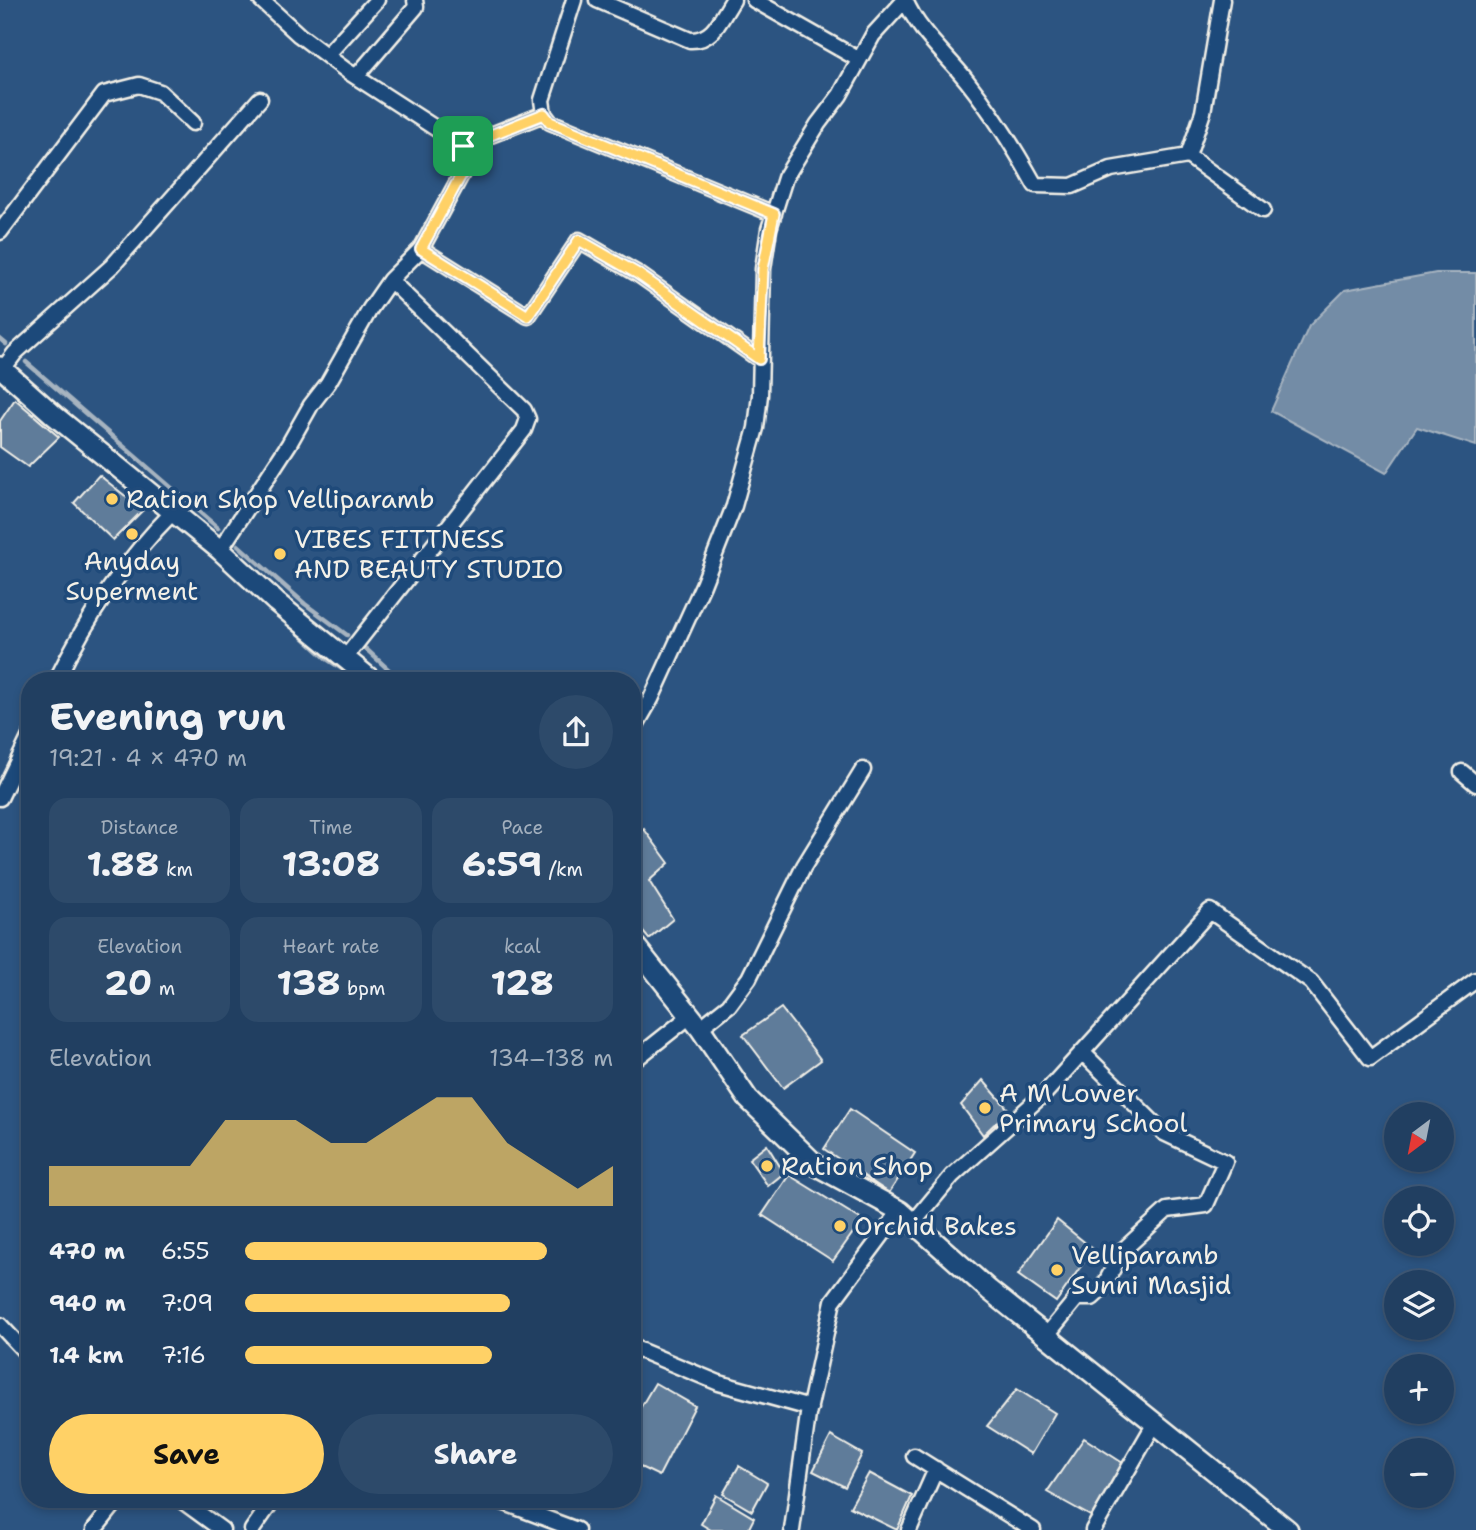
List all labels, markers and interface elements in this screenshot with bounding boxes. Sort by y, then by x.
pin [433,116,493,176]
icon: arrive [444,127,482,165]
place label: Ration Shop Velliparamb [126,481,435,516]
marker: Ration Shop Velliparamb [104,491,120,507]
place label: VIBES FITTNESS AND BEAUTY STUDIO [294,521,563,586]
marker: Anyday Superment [124,526,140,542]
place label: Anyday Superment [66,543,198,608]
marker: VIBES FITTNESS AND BEAUTY STUDIO [272,546,288,562]
text: Evening run [49,691,286,742]
button: share [539,695,613,769]
text: 19:21 · 4 × 470 m [49,743,247,773]
text: Distance [101,815,179,840]
text: Time [309,815,353,840]
text: Pace [501,815,543,840]
text: 1.88 [86,840,159,887]
text: 13:08 [282,840,380,887]
text: 6:59 [462,840,542,887]
text: km [159,857,193,882]
text: /km [542,857,583,882]
text: Elevation [97,934,182,959]
text: Heart rate [283,934,379,959]
text: kcal [504,934,541,959]
text: 20 [104,959,152,1006]
text: 138 [277,959,341,1006]
text: 128 [491,959,554,1006]
text: m [152,976,175,1001]
text: bpm [341,976,385,1001]
text: Elevation [49,1043,152,1073]
text: 134–138 m [489,1043,613,1073]
place label: A M Lower Primary School [999,1075,1188,1140]
marker: A M Lower Primary School [977,1100,993,1116]
north arrow [1384,1102,1454,1172]
map controls [1384,1102,1454,1508]
place label: Ration Shop [781,1148,933,1183]
marker: Ration Shop [759,1158,775,1174]
button: locate [1384,1186,1454,1256]
place label: Orchid Bakes [854,1208,1017,1243]
marker: Orchid Bakes [832,1218,848,1234]
text: 470 m [49,1236,125,1266]
text: 6:55 [161,1236,210,1266]
place label: Velliparamb Sunni Masjid [1071,1237,1231,1302]
marker: Velliparamb Sunni Masjid [1049,1262,1065,1278]
button: layers [1384,1270,1454,1340]
text: 940 m [49,1288,126,1318]
text: 7:09 [161,1288,213,1318]
text: 1.4 km [49,1340,123,1370]
text: 7:16 [161,1340,206,1370]
button: + [1384,1354,1454,1424]
button: Save [49,1414,324,1494]
button: Share [338,1414,613,1494]
button: − [1384,1438,1454,1508]

